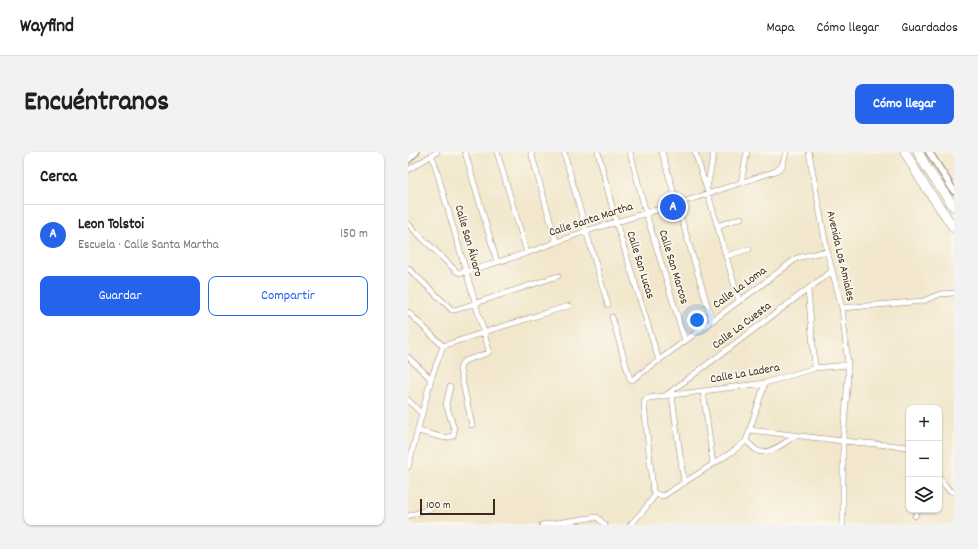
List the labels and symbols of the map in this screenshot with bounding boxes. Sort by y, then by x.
pin: A [660,192,686,222]
street label: Calle Santa Martha [547,198,635,242]
street label: Calle San Álvaro [450,203,486,279]
street label: Avenida Los Amiales [821,209,859,303]
street label: Calle San Marcos [654,228,692,306]
street label: Calle San Lucas [622,229,658,301]
street label: Calle La Loma [710,262,771,313]
street label: Calle La Cuesta [709,298,775,354]
your location [687,310,707,330]
street label: Calle La Ladera [709,359,781,388]
scale bar [420,497,495,516]

